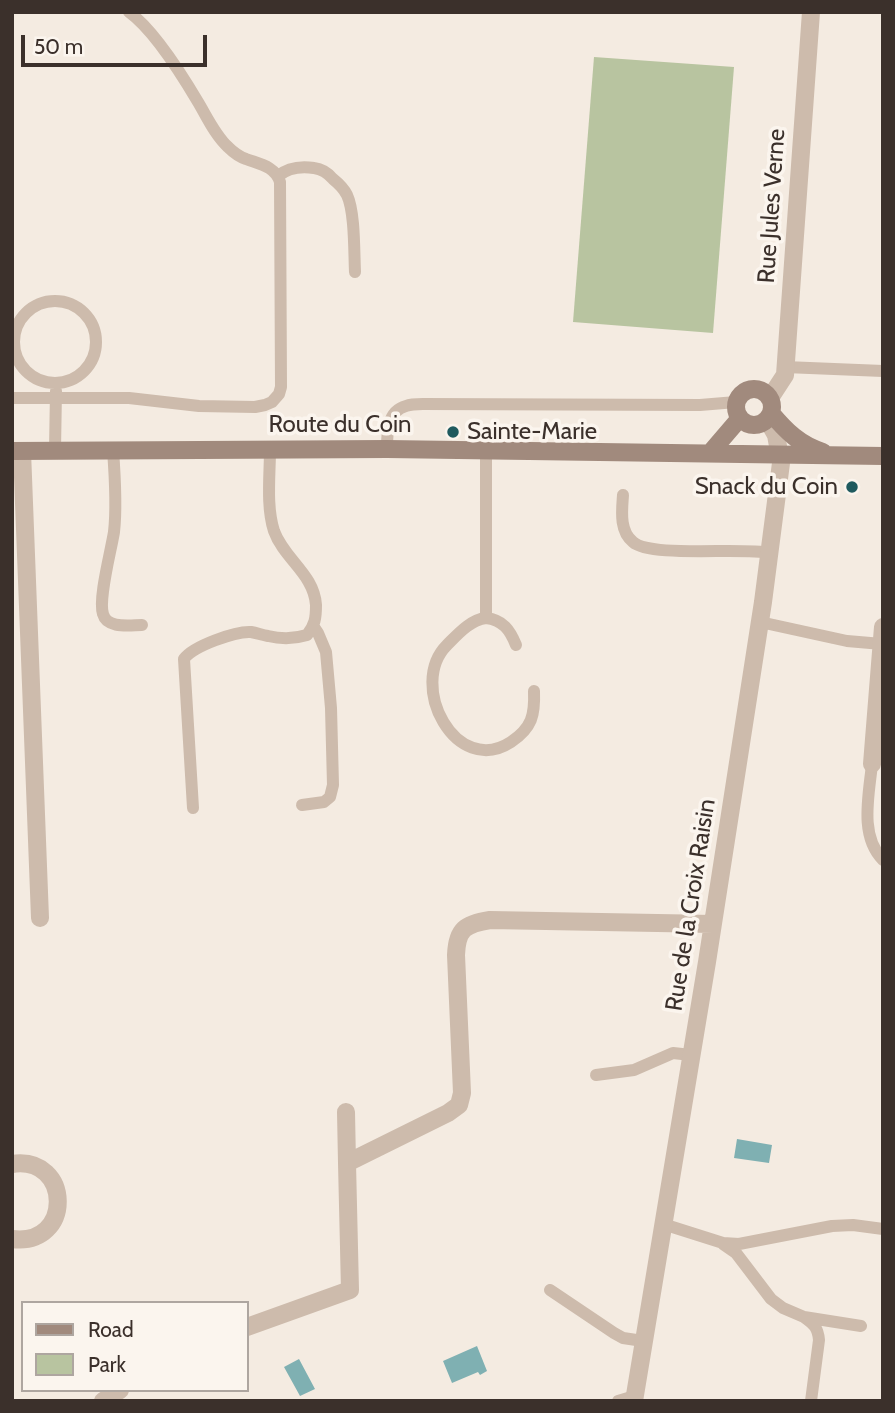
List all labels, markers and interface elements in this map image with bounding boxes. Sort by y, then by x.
scale bar [24,21,210,65]
text: 50 m [34,34,83,59]
street label: Rue Jules Verne [752,128,792,284]
street label: Route du Coin [269,411,411,439]
place label: Sainte-Marie [467,418,597,446]
marker: Sainte-Marie [445,424,461,440]
place label: Snack du Coin [695,473,838,501]
marker: Snack du Coin [844,479,860,495]
street label: Rue de la Croix Raisin [660,797,722,1013]
legend [21,1301,248,1392]
text: Road [88,1317,134,1342]
text: Park [88,1352,126,1377]

